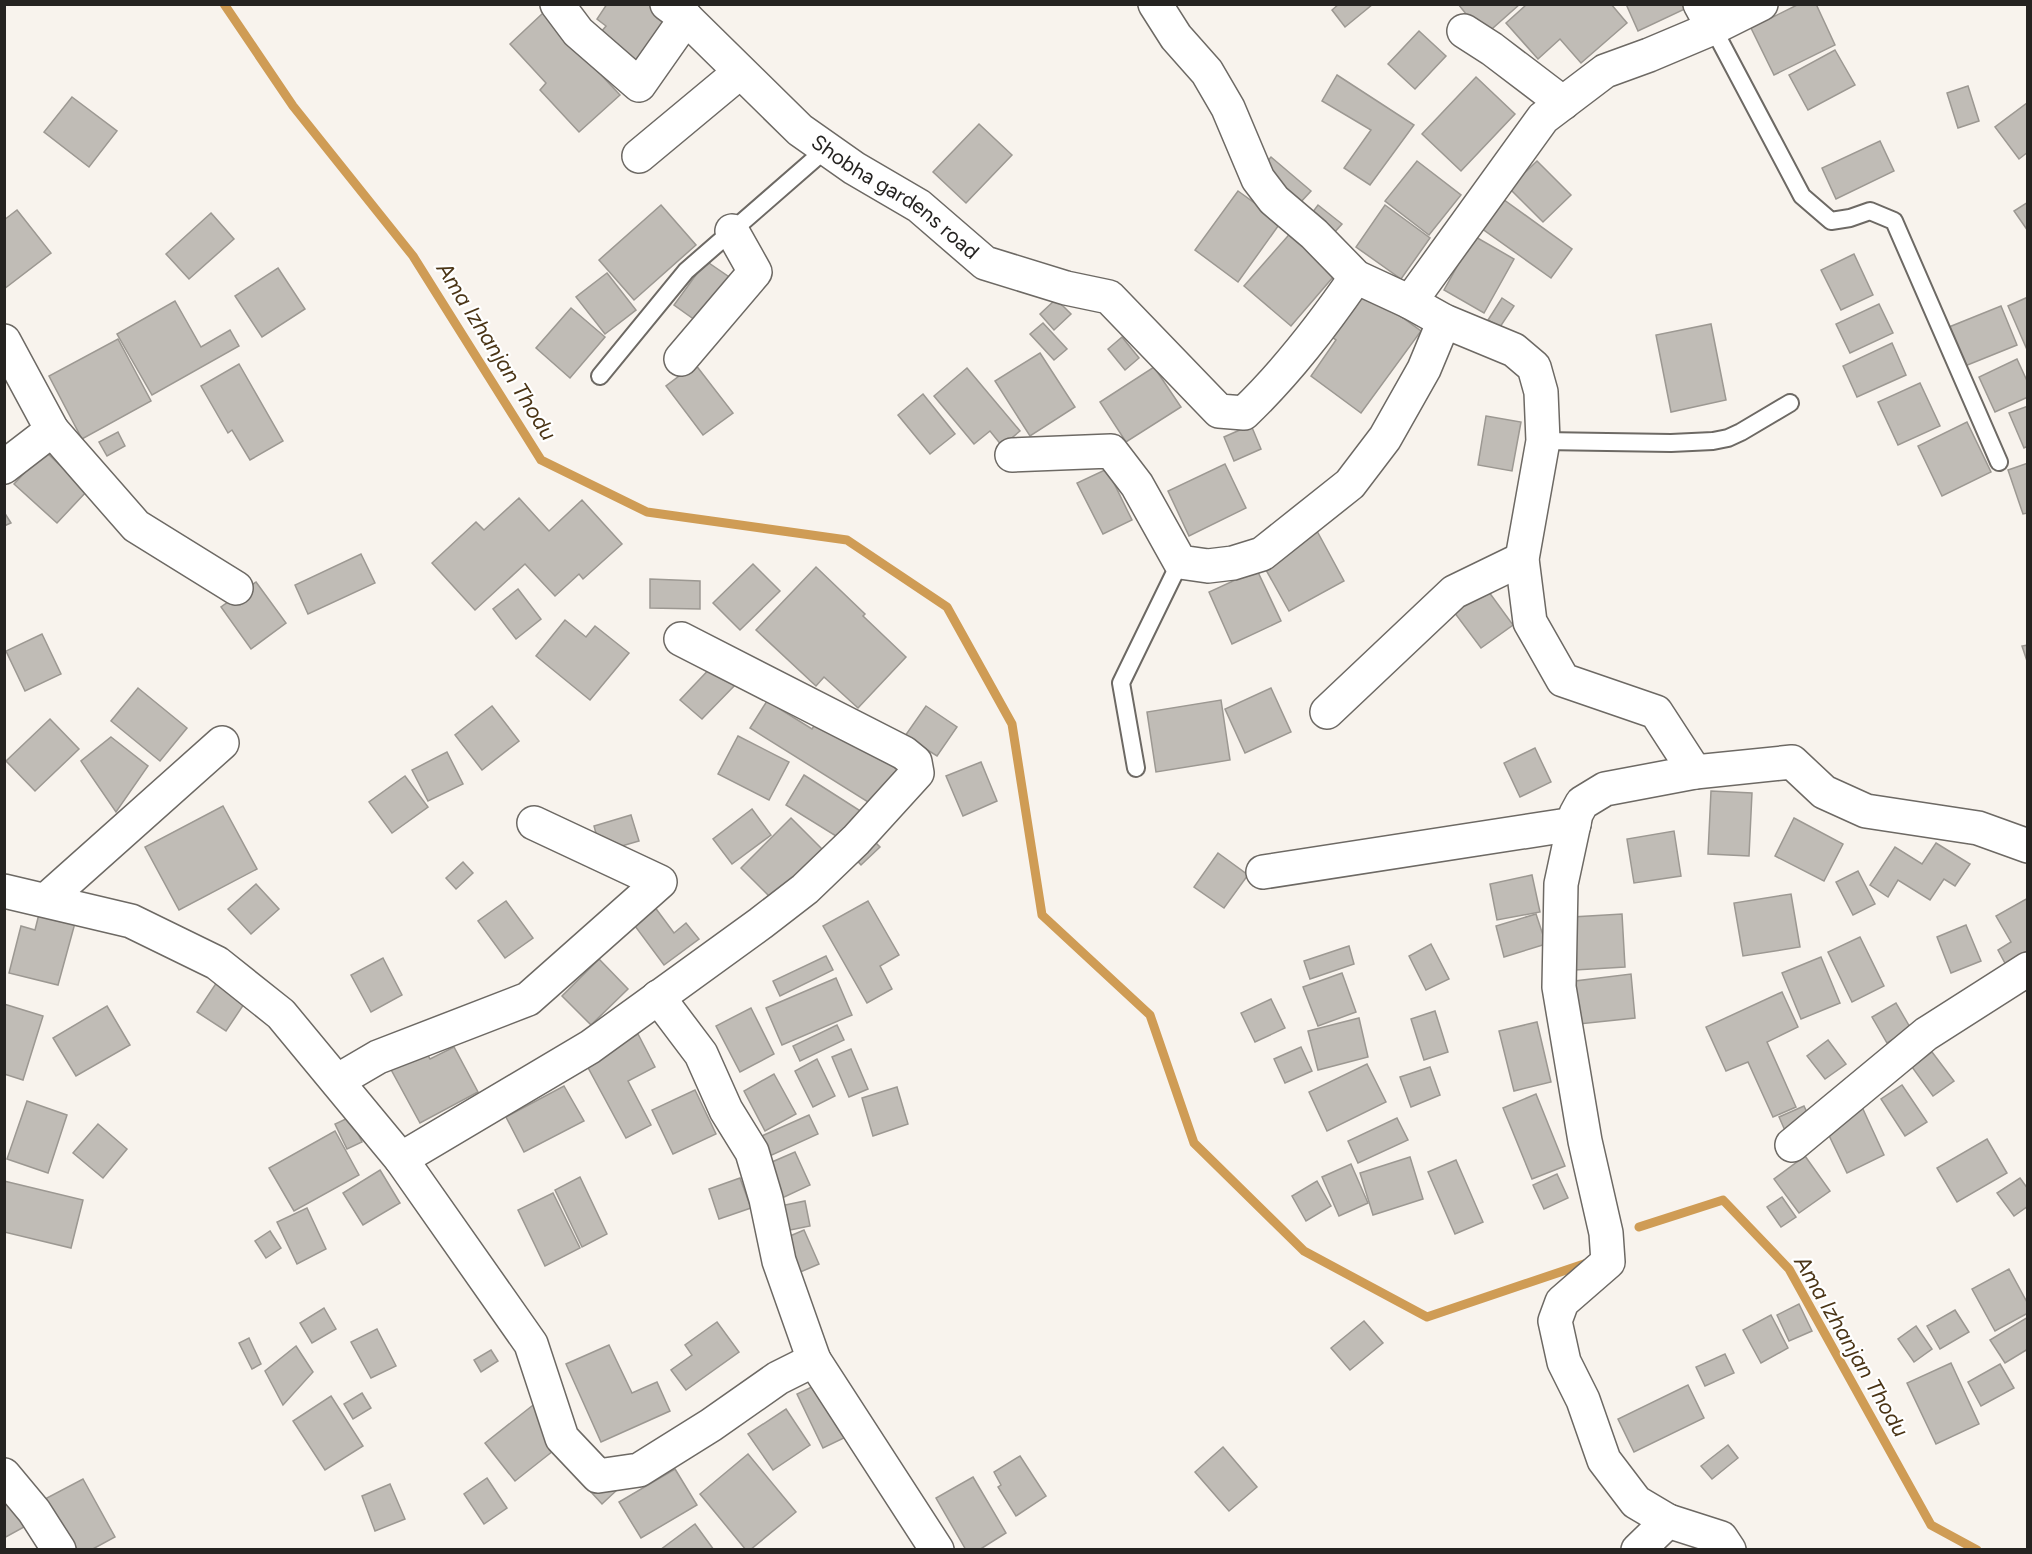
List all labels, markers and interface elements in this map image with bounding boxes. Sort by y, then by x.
street label: Shobha gardens road [807,129,984,264]
water label: Ama Izhanjan Thodu [430,256,562,445]
water label: Ama Izhanjan Thodu [1788,1250,1914,1442]

